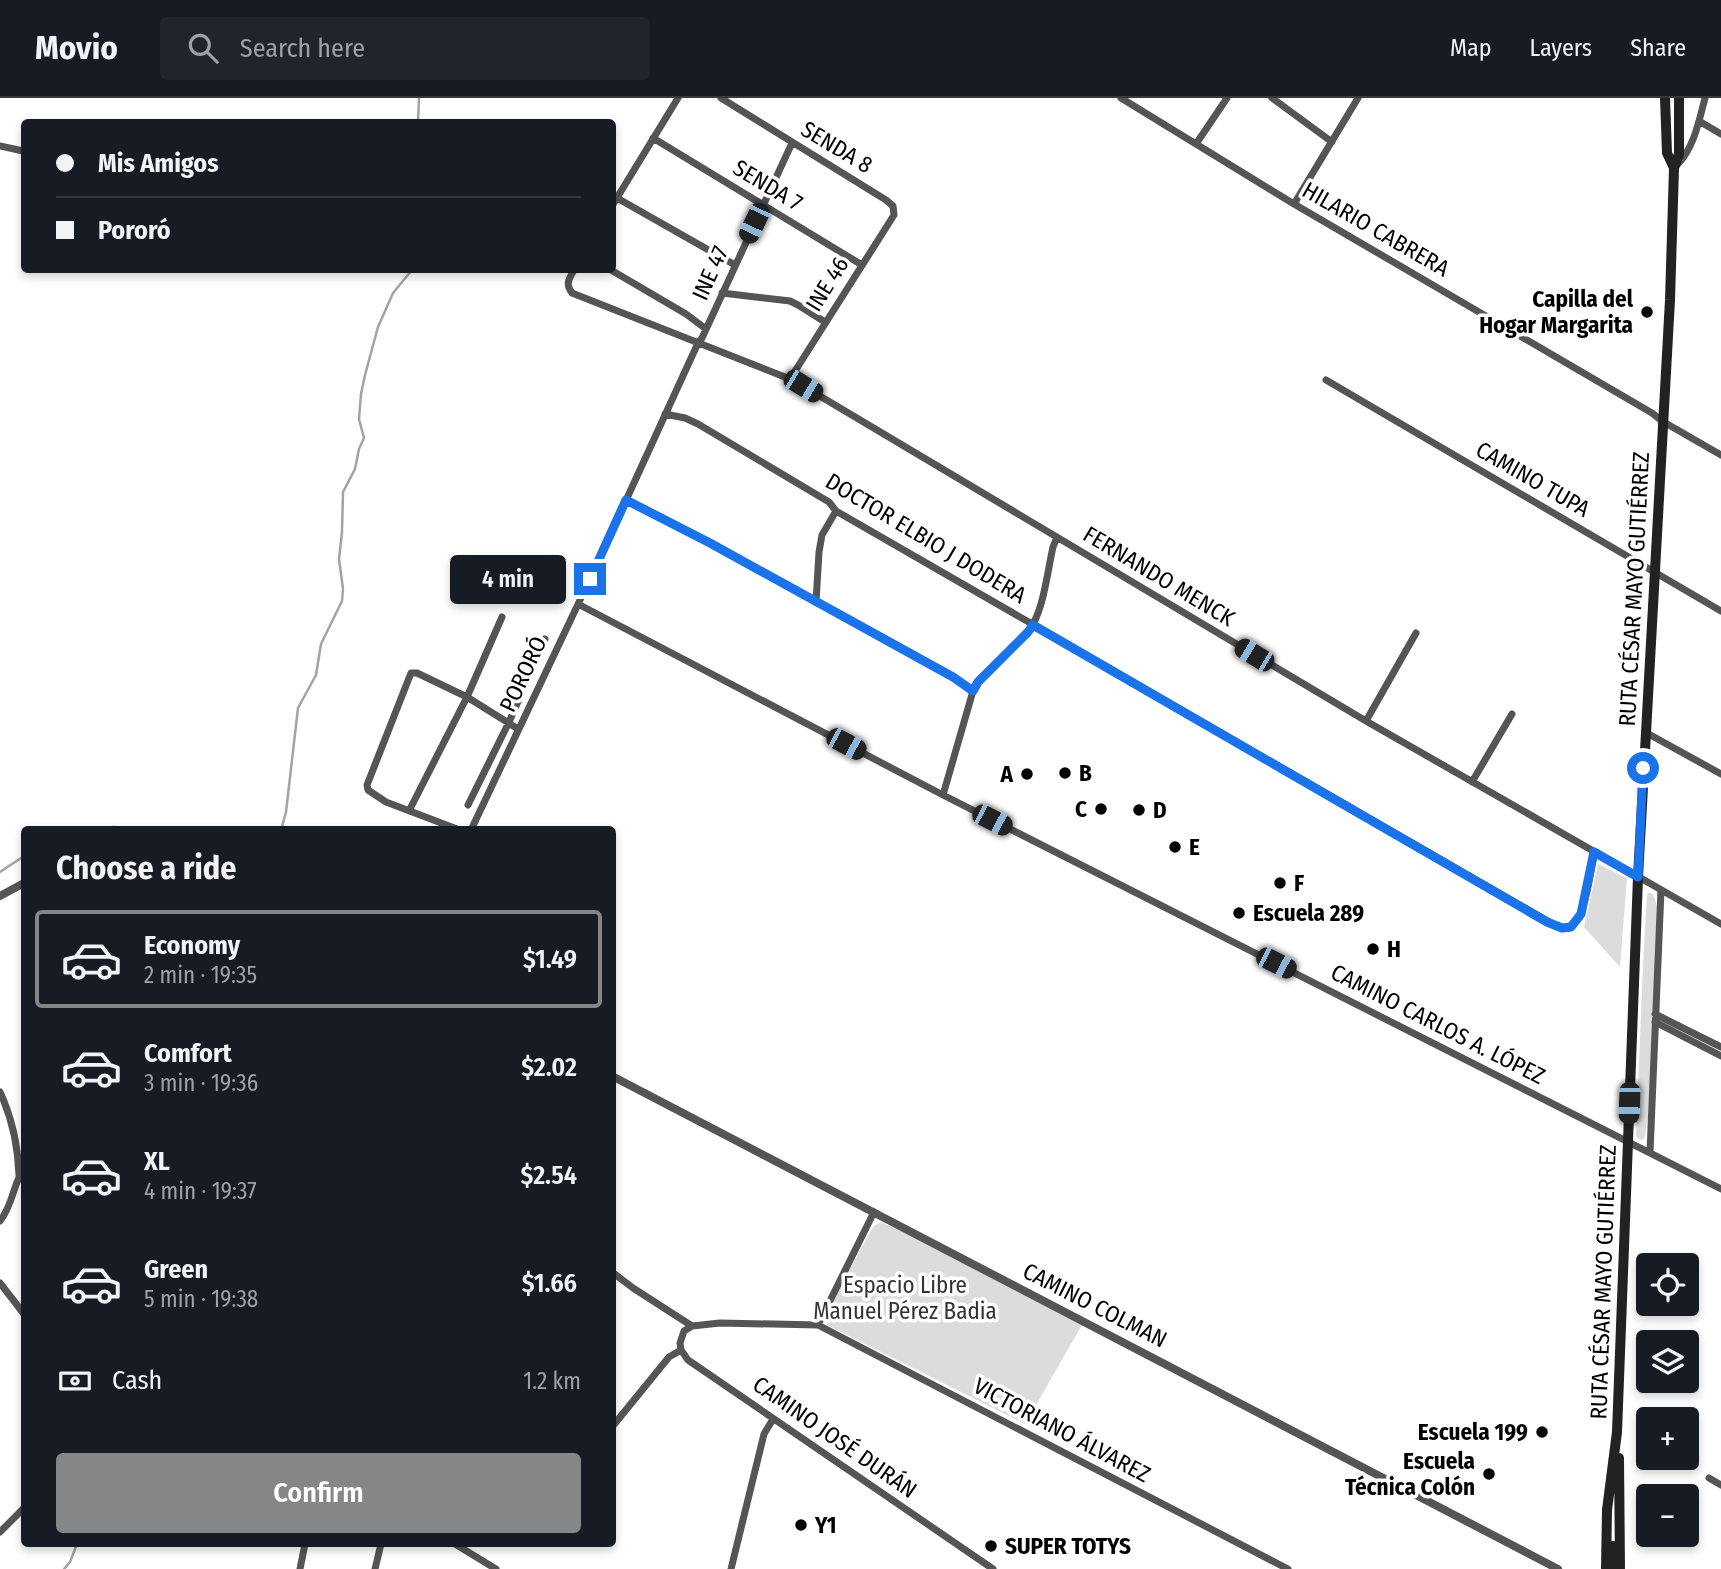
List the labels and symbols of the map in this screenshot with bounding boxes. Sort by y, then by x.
street label: SENDA 8 [796,115,878,179]
street label: SENDA 7 [728,153,808,217]
street label: HILARIO CABRERA [1298,176,1454,282]
car [736,200,773,246]
street label: INE 47 [686,242,734,304]
street label: INE 46 [800,252,854,316]
place label: Capilla del Hogar Margarita [1479,285,1634,339]
marker: Capilla del Hogar Margarita [1639,304,1655,320]
car [780,366,827,406]
street label: CAMINO TUPA [1471,435,1595,523]
street label: RUTA CÉSAR MAYO GUTIÉRREZ [1612,451,1655,727]
street label: DOCTOR ELBIO J DODERA [821,467,1031,609]
street label: FERNANDO MENCK [1078,520,1240,633]
callout: 4 min [450,554,566,603]
route end [574,563,606,595]
street label: PORORÓ [493,632,553,716]
car [1231,635,1278,675]
car [823,725,870,763]
route start [1627,752,1659,784]
place label: B [1079,759,1092,787]
place label: A [1000,760,1014,788]
marker: B [1057,765,1073,781]
marker: A [1019,766,1035,782]
place label: C [1075,795,1087,823]
place label: D [1153,796,1167,824]
car [969,801,1016,839]
marker: C [1093,801,1109,817]
marker: D [1131,802,1147,818]
place label: E [1189,833,1200,861]
marker: E [1167,839,1183,855]
place label: F [1294,869,1304,897]
marker: F [1272,875,1288,891]
place label: Escuela 289 [1253,899,1364,927]
marker: Escuela 289 [1231,905,1247,921]
place label: H [1387,935,1401,963]
marker: H [1365,941,1381,957]
car [1253,944,1300,982]
street label: CAMINO CARLOS A. LÓPEZ [1326,958,1550,1090]
car [1618,1082,1641,1124]
street label: RUTA CÉSAR MAYO GUTIÉRREZ [1583,1144,1622,1420]
street label: CAMINO COLMAN [1018,1257,1172,1353]
park label: Espacio Libre Manuel Pérez Badia [813,1271,997,1325]
street label: CAMINO JOSÉ DURÁN [748,1369,923,1504]
street label: VICTORIANO ÁLVAREZ [969,1371,1156,1488]
place label: Escuela 199 [1418,1418,1528,1446]
marker: Escuela 199 [1534,1424,1550,1440]
place label: Escuela Técnica Colón [1345,1447,1475,1501]
marker: Escuela Técnica Colón [1481,1466,1497,1482]
place label: Y1 [814,1511,836,1539]
marker: Y1 [793,1517,809,1533]
place label: SUPER TOTYS [1005,1532,1131,1560]
marker: SUPER TOTYS [983,1538,999,1554]

